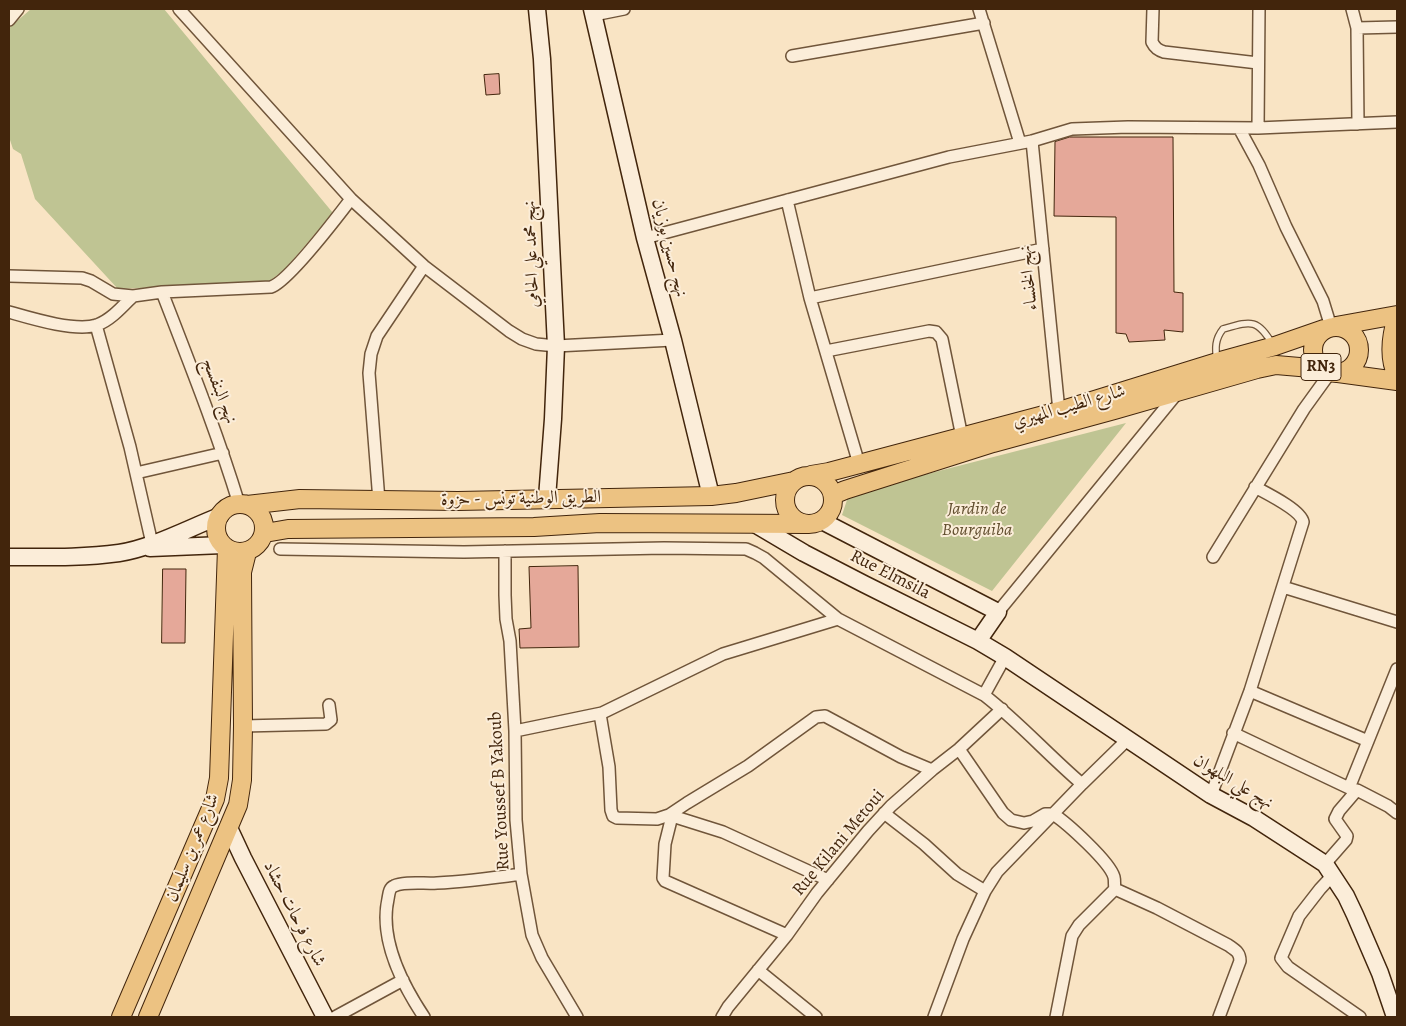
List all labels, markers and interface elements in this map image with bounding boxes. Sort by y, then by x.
street label: نهج حسين بوزيان [646,197,692,299]
street label: نهج محمد علي الحامي [519,200,545,308]
street label: نهج الخنساء [1015,244,1043,312]
road number: RN3 [1301,354,1341,381]
street label: نهج البنفسج [197,355,241,427]
street label: شارع الطيب المهيري [1010,381,1128,433]
street label: الطريق الوطنية تونس - حزوة [441,487,601,511]
park label: Jardin de Bourguiba [942,499,1012,542]
street label: Rue Elmsila [846,546,934,604]
street label: Rue Youssef B Yakoub [485,711,515,871]
street label: نهج علي البلهوان [1189,750,1277,814]
street label: Rue Kilani Metoui [788,785,890,901]
street label: شارع عمر بن سليمان [161,791,225,905]
street label: شارع فرحات حشاد [258,858,330,970]

